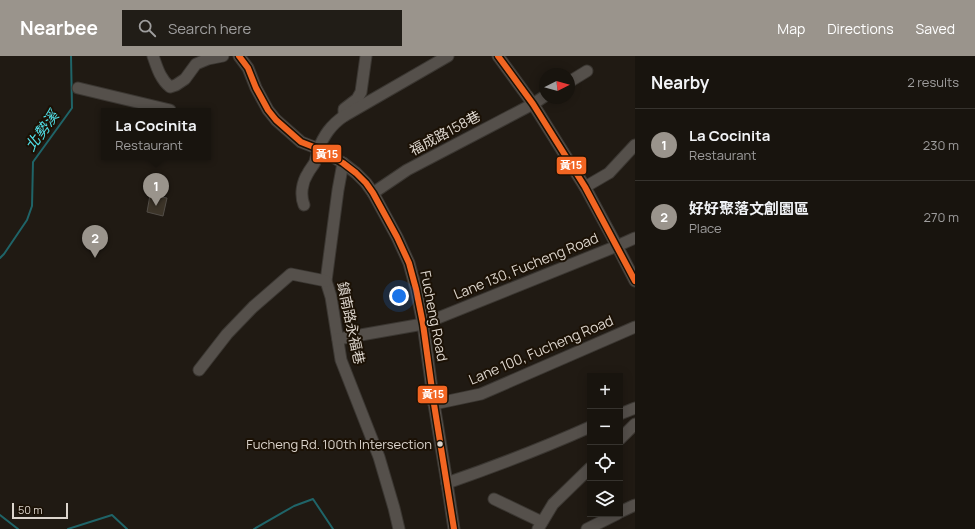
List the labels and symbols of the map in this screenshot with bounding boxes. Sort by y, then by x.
north arrow [539,68,575,104]
water label: 北勢溪 [20,105,64,155]
street label: 福成路158巷 [406,106,484,159]
line badge: 黃15 [312,144,342,163]
text: 黃15 [316,146,338,161]
line badge: 黃15 [556,156,587,175]
text: 黃15 [560,157,582,172]
pin: 1 [143,173,169,206]
pin: 2 [82,225,108,258]
street label: Lane 130, Fucheng Road [451,228,601,303]
street label: Fucheng Road [416,269,453,363]
street label: 鎮南路永福巷 [333,280,370,366]
your location [389,286,409,306]
street label: Lane 100, Fucheng Road [466,310,616,389]
line badge: 黃15 [417,385,448,404]
text: 黃15 [422,386,444,401]
place label: Fucheng Rd. 100th Intersection [246,435,432,453]
marker: Fucheng Rd. 100th Intersection [435,439,445,449]
scale bar [12,501,68,520]

